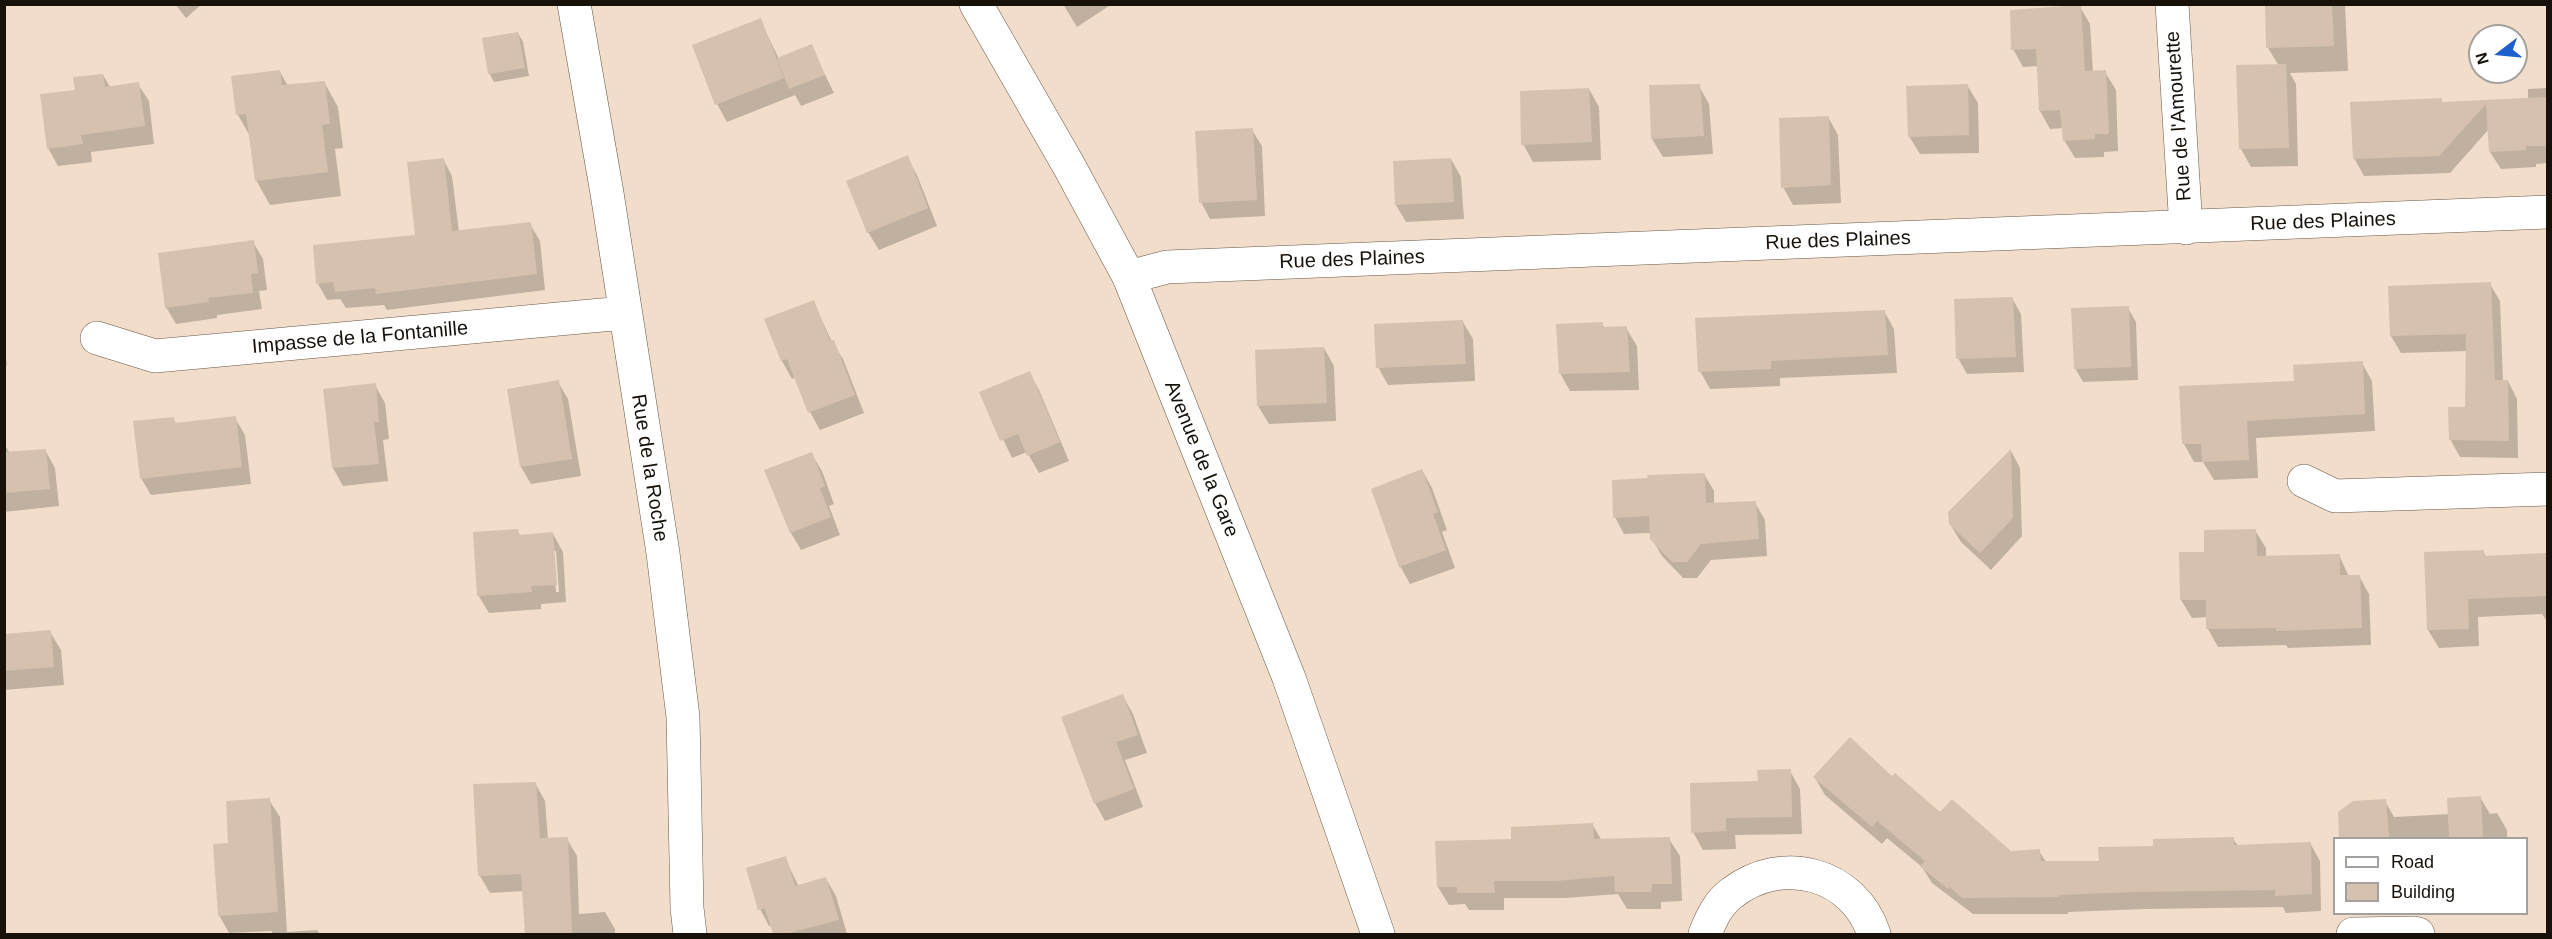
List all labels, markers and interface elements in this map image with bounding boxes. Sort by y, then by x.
north arrow [2468,24,2528,84]
street label: Rue de l'Amourette [2161,30,2197,202]
text: N [2472,51,2492,66]
street label: Rue des Plaines [2250,207,2396,237]
street label: Rue des Plaines [1765,226,1911,256]
street label: Rue des Plaines [1279,245,1425,275]
street label: Impasse de la Fontanille [251,317,469,359]
street label: Avenue de la Gare [1159,377,1243,541]
street label: Rue de la Roche [625,393,673,543]
legend [2333,837,2528,915]
text: Road [2391,852,2434,872]
text: Building [2391,882,2455,902]

